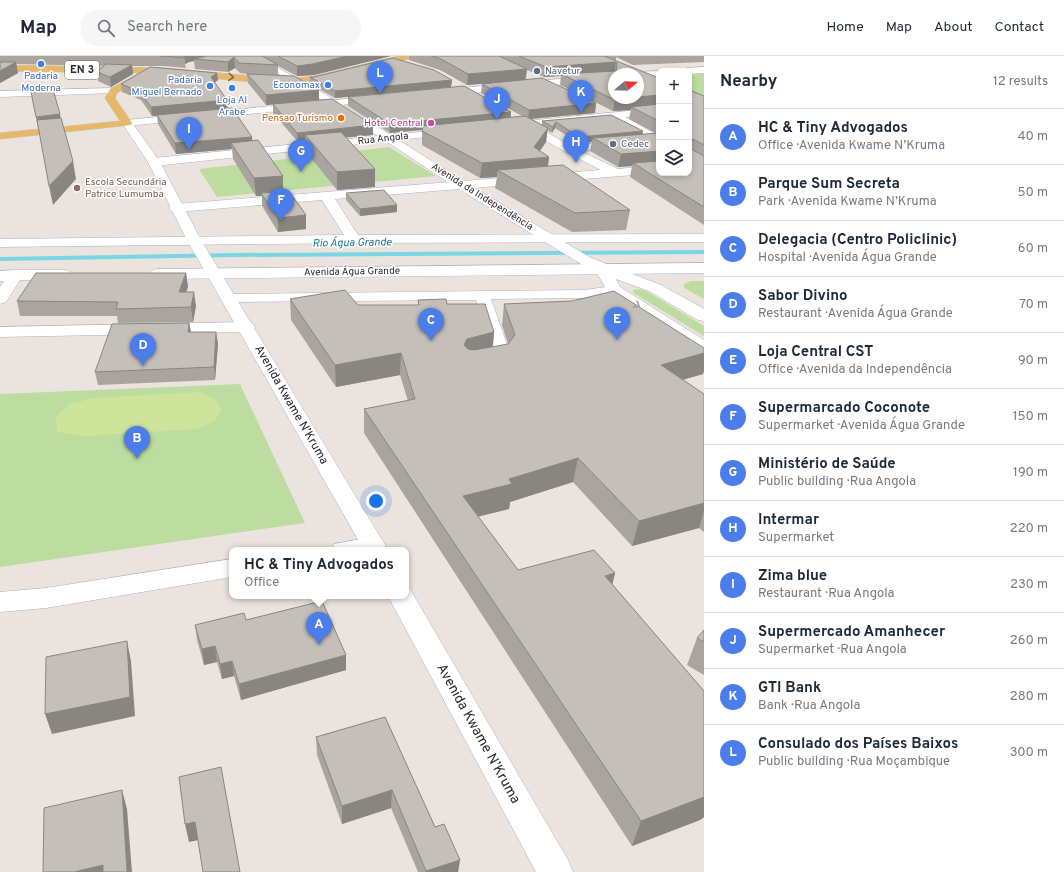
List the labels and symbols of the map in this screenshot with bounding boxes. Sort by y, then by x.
marker: Padaria Moderna [36,59,46,69]
road number: EN 3 [65,61,99,79]
pin: L [367,61,393,94]
place label: Navetur [545,65,581,78]
marker: Navetur [532,66,542,76]
north arrow [608,68,644,104]
place label: Padaria Moderna [21,70,61,95]
one-way arrow [228,72,234,81]
place label: Padaria Miguel Bernado [132,74,202,99]
place label: Economax [273,79,320,92]
marker: Economax [323,80,333,90]
pin: K [568,80,594,113]
marker: Padaria Miguel Bernado [205,81,215,91]
marker: Loja Al Arabe [227,83,237,93]
pin: J [484,87,510,120]
place label: Loja Al Arabe [217,94,247,119]
place label: Pensao Turismo [262,112,333,125]
marker: Pensao Turismo [336,113,346,123]
pin: I [176,117,202,150]
place label: Hotel Central [364,117,423,130]
marker: Hotel Central [426,118,436,128]
street label: Rua Angola [357,130,409,148]
pin: H [563,130,589,163]
place label: Cedec [621,138,649,151]
pin: G [288,139,314,172]
marker: Cedec [608,139,618,149]
street label: Avenida da Independência [429,160,535,234]
place label: Escola Secundária Patrice Lumumba [85,176,167,201]
marker: Escola Secundária Patrice Lumumba [72,183,82,193]
pin: F [268,188,294,221]
water label: Rio Água Grande [312,234,392,251]
street label: Avenida Água Grande [304,265,400,279]
one-way arrow [633,300,640,308]
pin: E [604,307,630,340]
pin: C [418,308,444,341]
pin: D [130,333,156,366]
street label: Avenida Kwame N’Kruma [250,343,332,467]
pin: B [124,426,150,459]
your location [366,491,386,511]
pin: A [306,612,332,645]
street label: Avenida Kwame N’Kruma [432,661,524,807]

